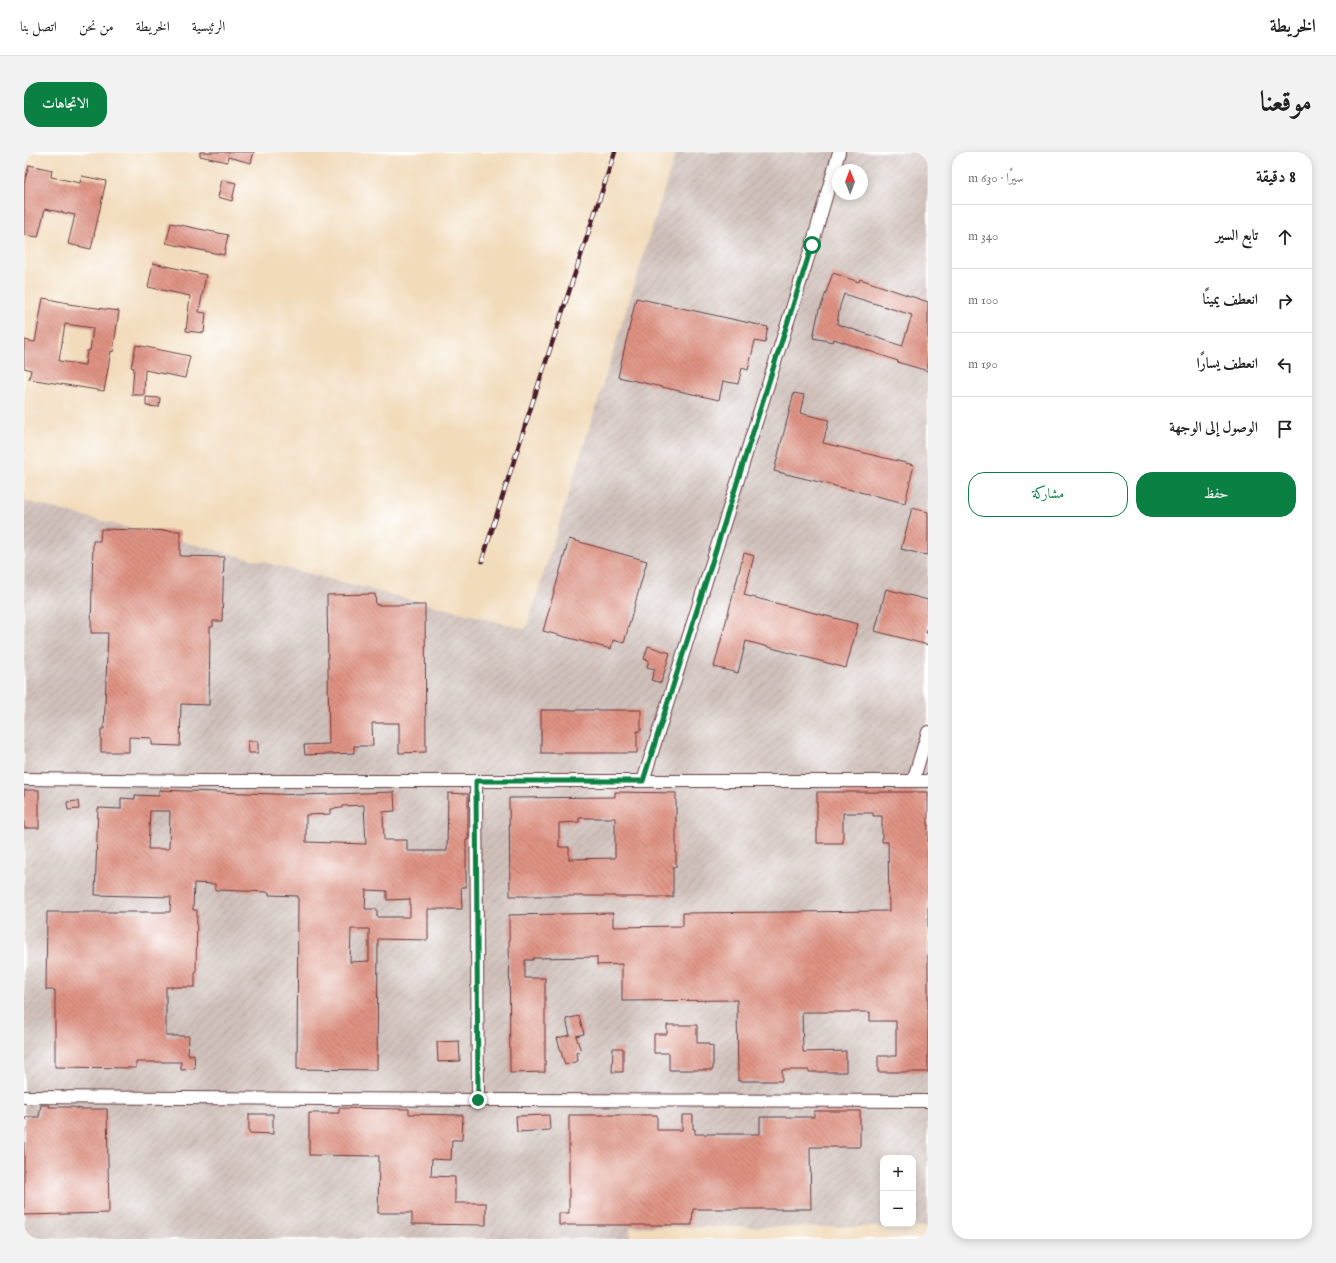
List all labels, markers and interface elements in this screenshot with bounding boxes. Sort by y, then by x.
text: الخريطة [1270,15,1316,39]
text: اتصل بنا [20,18,57,36]
text: من نحن [79,18,114,36]
text: الخريطة [136,18,170,36]
text: الرئيسية [192,18,225,36]
button: الاتجاهات [24,82,107,127]
text: موقعنا [1260,86,1312,121]
north arrow [832,164,868,200]
text: 8 دقيقة [1256,167,1296,188]
text: سيرًا · 630 m [968,170,1024,187]
text: تابع السير [1216,226,1258,245]
icon: ahead [1274,226,1296,248]
text: 340 m [968,228,999,245]
route start [803,236,821,254]
text: انعطف يمينًا [1202,290,1258,309]
icon: right [1274,290,1296,312]
text: 100 m [968,292,998,309]
text: انعطف يسارًا [1196,354,1258,373]
icon: left [1274,354,1296,376]
text: 190 m [968,356,998,373]
text: الوصول إلى الوجهة [1169,418,1258,437]
icon: arrive [1274,418,1296,440]
button: مشاركة [968,472,1128,517]
button: حفظ [1136,472,1296,517]
route end [469,1091,487,1109]
map controls [880,1155,916,1227]
button: + [880,1155,916,1191]
button: − [880,1191,916,1227]

